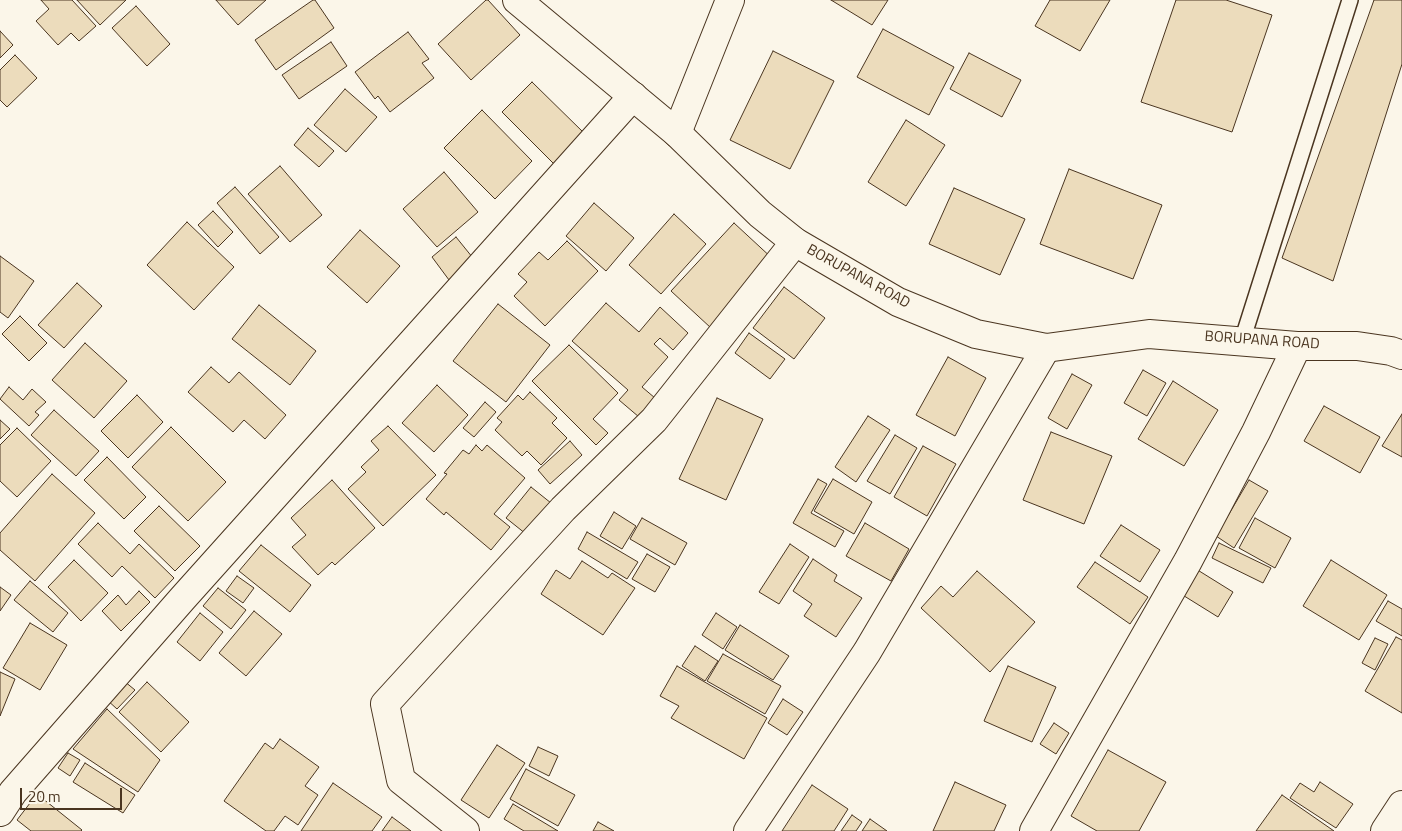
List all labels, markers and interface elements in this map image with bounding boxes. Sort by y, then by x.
street label: BORUPANA ROAD [803,241,913,313]
street label: BORUPANA ROAD [1204,328,1320,354]
scale bar [22,778,125,810]
text: 20 m [28,785,61,808]

